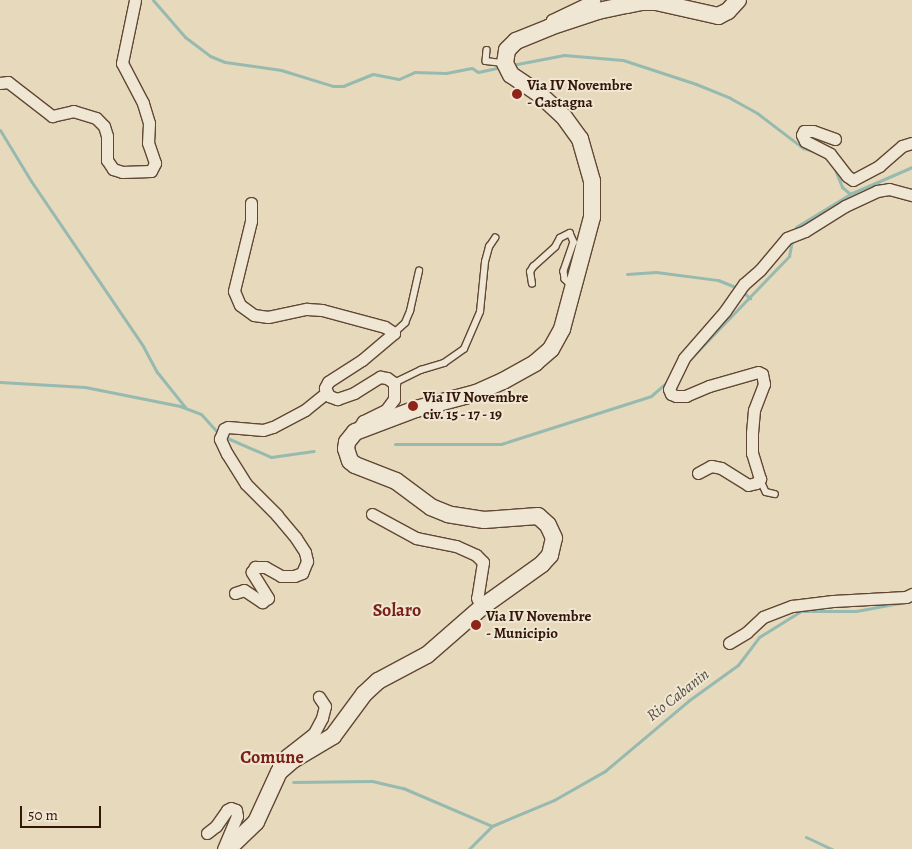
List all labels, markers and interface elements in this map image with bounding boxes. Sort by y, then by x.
place label: Via IV Novembre - Castagna [527,76,632,111]
marker: Via IV Novembre - Castagna [511,88,523,100]
place label: Via IV Novembre civ. 15 - 17 - 19 [423,388,528,423]
marker: Via IV Novembre civ. 15 - 17 - 19 [407,400,419,412]
district label: Solaro [373,599,421,621]
place label: Via IV Novembre - Municipio [486,607,591,642]
marker: Via IV Novembre - Municipio [470,619,482,631]
water label: Rio Cabanin [643,665,713,725]
district label: Comune [240,746,304,768]
scale bar [22,796,104,828]
text: 50 m [28,805,58,825]

